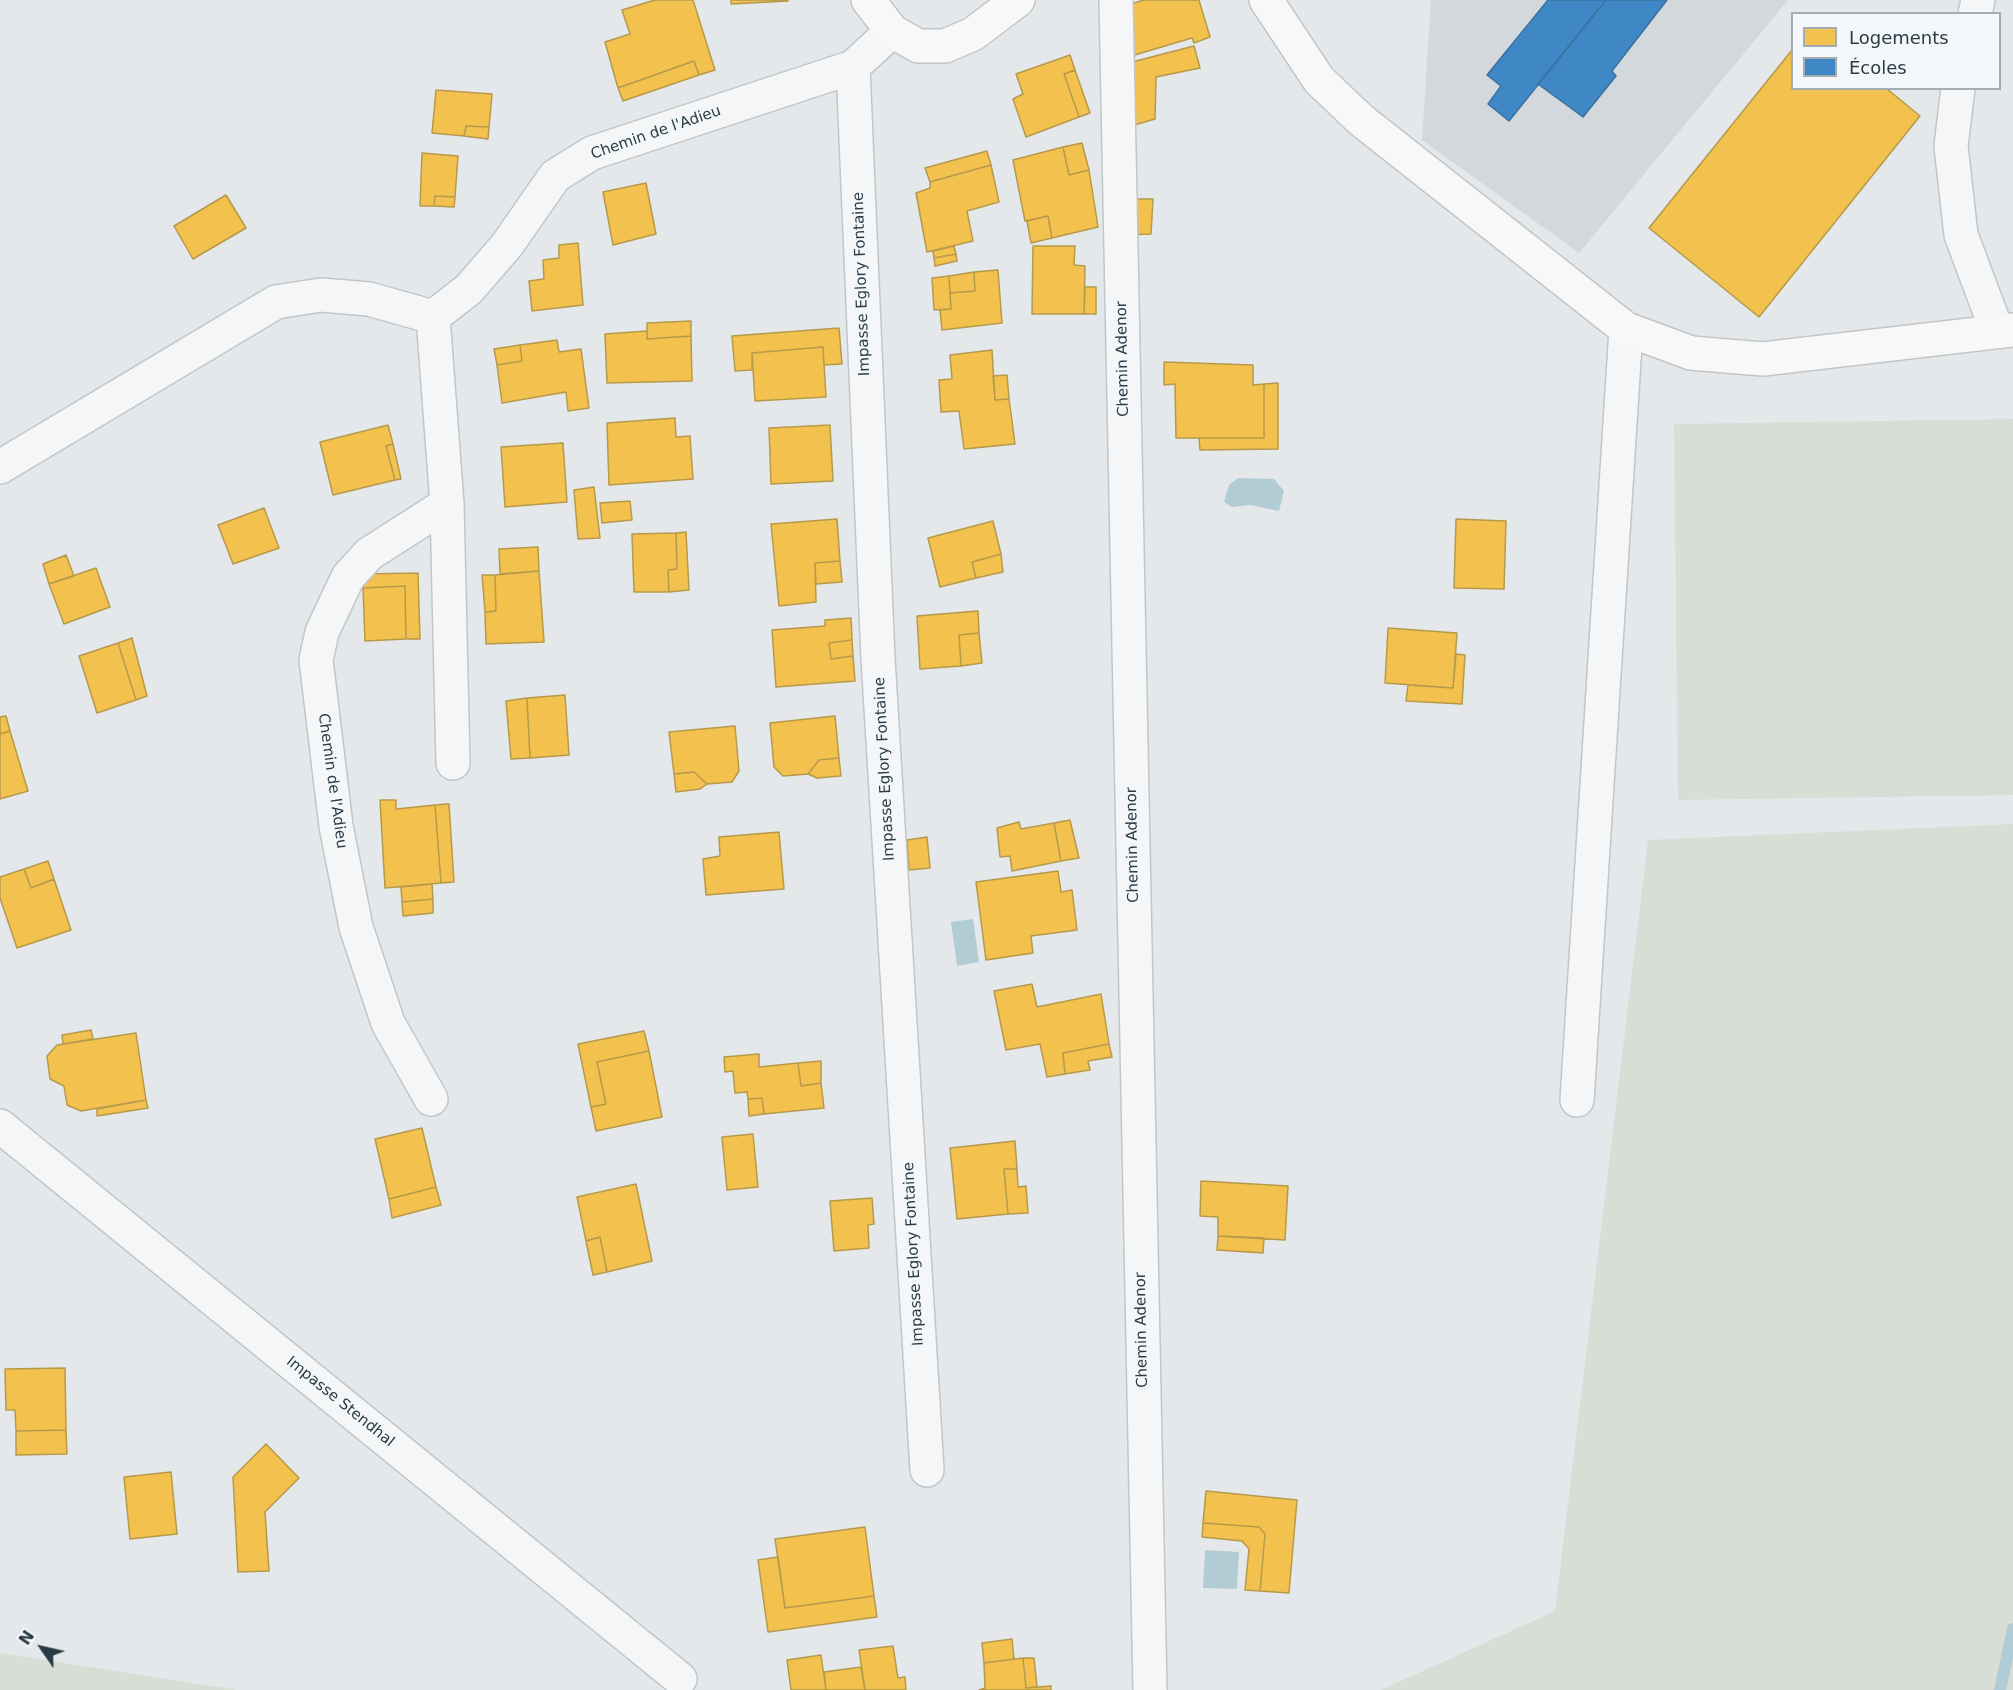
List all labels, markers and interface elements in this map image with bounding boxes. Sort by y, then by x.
legend [1791,12,2001,90]
text: Logements [1849,27,1949,48]
text: Écoles [1849,57,1907,78]
street label: Chemin de l'Adieu [589,102,723,164]
street label: Impasse Eglory Fontaine [850,192,874,376]
street label: Chemin Adenor [1113,301,1133,417]
street label: Impasse Eglory Fontaine [871,677,899,861]
street label: Chemin de l'Adieu [314,712,350,850]
street label: Chemin Adenor [1123,787,1143,903]
street label: Impasse Eglory Fontaine [900,1162,928,1346]
street label: Chemin Adenor [1132,1272,1152,1388]
street label: Impasse Stendhal [282,1353,398,1451]
north arrow [12,1618,72,1678]
text: N [15,1627,38,1649]

